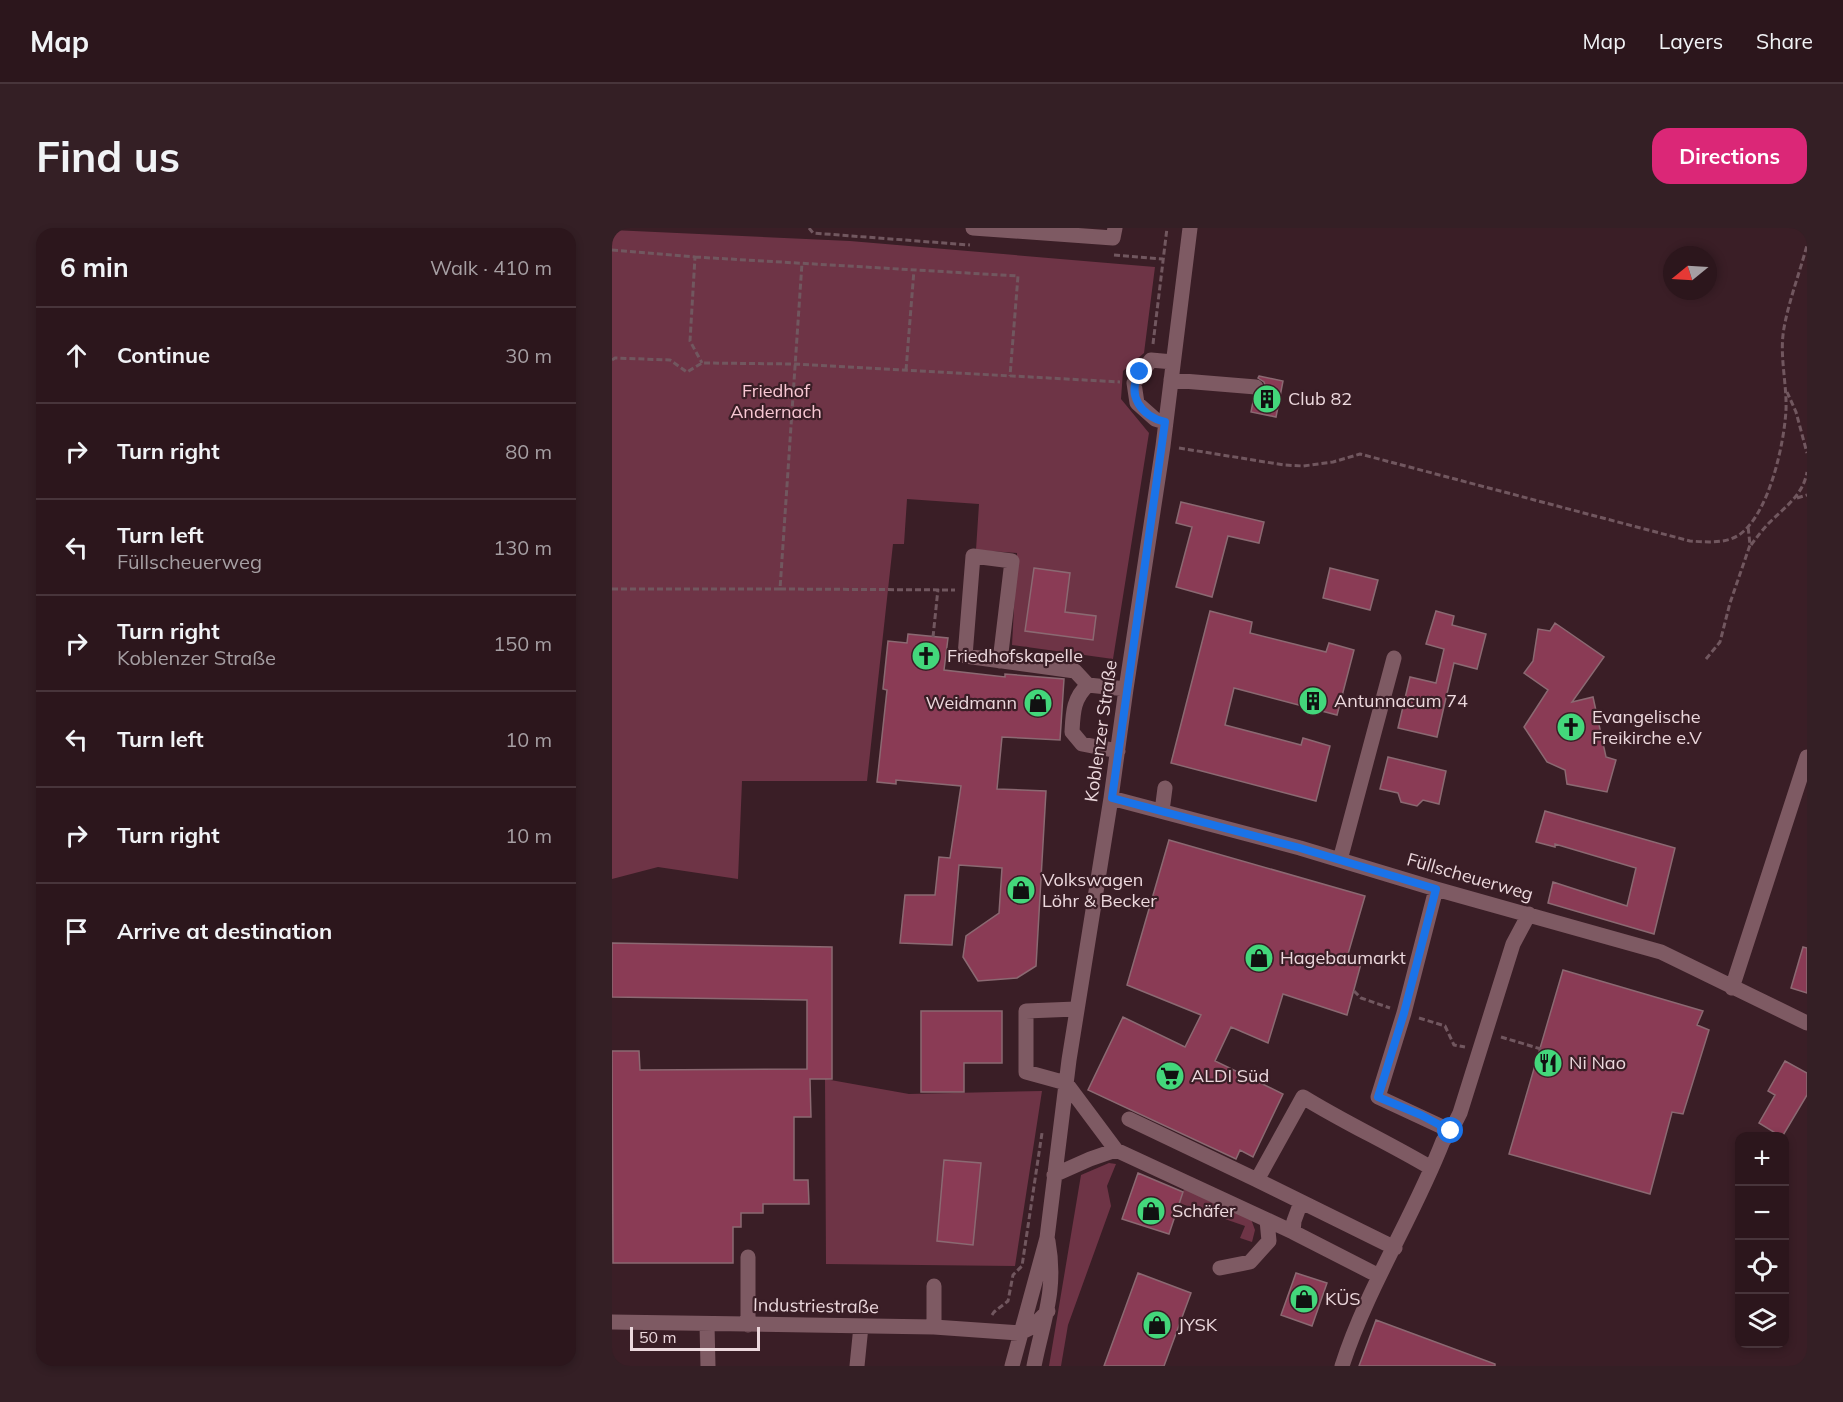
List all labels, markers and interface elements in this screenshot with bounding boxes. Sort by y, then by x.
text: Map [30,24,89,59]
text: Map [1583,28,1626,54]
text: Layers [1659,28,1723,54]
text: Share [1756,28,1813,54]
button: Directions [1652,128,1807,184]
text: Find us [36,130,180,183]
north arrow [1663,246,1717,300]
text: 6 min [60,251,129,284]
text: Walk · 410 m [430,255,552,280]
icon: ahead [60,339,93,372]
text: Continue [117,341,210,369]
text: 30 m [505,343,552,368]
route end [1126,358,1152,384]
park label: Friedhof Andernach [730,379,822,423]
building icon: Club 82 [1251,383,1283,415]
place label: Club 82 [1288,387,1352,410]
icon: right [60,435,93,468]
text: Turn right [117,437,220,465]
text: 80 m [505,439,552,464]
text: Turn left [117,521,204,549]
icon: left [60,531,93,564]
text: 130 m [493,535,552,560]
text: Füllscheuerweg [117,549,262,574]
text: Turn right [117,617,220,645]
icon: right [60,627,93,660]
text: 150 m [493,631,552,656]
church icon: Friedhofskapelle [910,640,942,672]
place label: Friedhofskapelle [947,644,1083,667]
text: Koblenzer Straße [117,645,276,670]
street label: Koblenzer Straße [1079,659,1122,803]
building icon: Antunnacum 74 [1297,685,1329,717]
shop icon: Weidmann [1022,687,1054,719]
place label: Antunnacum 74 [1334,689,1468,712]
place label: Weidmann [925,691,1017,714]
place label: Evangelische Freikirche e.V [1592,705,1702,749]
church icon: Evangelische Freikirche e.V [1555,711,1587,743]
icon: left [60,723,93,756]
text: Turn left [117,725,204,753]
text: 10 m [505,727,552,752]
icon: right [60,819,93,852]
text: Turn right [117,821,220,849]
text: 10 m [505,823,552,848]
street label: Füllscheuerweg [1404,847,1536,906]
place label: Volkswagen Löhr & Becker [1042,868,1157,912]
shop icon: Volkswagen Löhr & Becker [1005,874,1037,906]
icon: arrive [60,915,93,948]
text: Arrive at destination [117,917,332,945]
shop icon: Hagebaumarkt [1243,942,1275,974]
place label: Hagebaumarkt [1280,946,1406,969]
restaurant icon: Ni Nao [1532,1047,1564,1079]
place label: Ni Nao [1569,1051,1626,1074]
supermarket icon: ALDI Süd [1154,1060,1186,1092]
place label: ALDI Süd [1191,1064,1269,1087]
route start [1437,1117,1463,1143]
map controls [1735,1132,1789,1348]
button: + [1735,1132,1789,1186]
button: − [1735,1186,1789,1240]
shop icon: Schäfer [1135,1195,1167,1227]
place label: Schäfer [1172,1199,1236,1222]
button: locate [1735,1240,1789,1294]
shop icon: KÜS [1288,1283,1320,1315]
place label: KÜS [1325,1287,1361,1310]
street label: Industriestraße [753,1293,879,1318]
button: layers [1735,1294,1789,1348]
shop icon: JYSK [1141,1309,1173,1341]
place label: JYSK [1178,1313,1218,1336]
scale bar [630,1324,760,1352]
text: 50 m [639,1327,676,1347]

